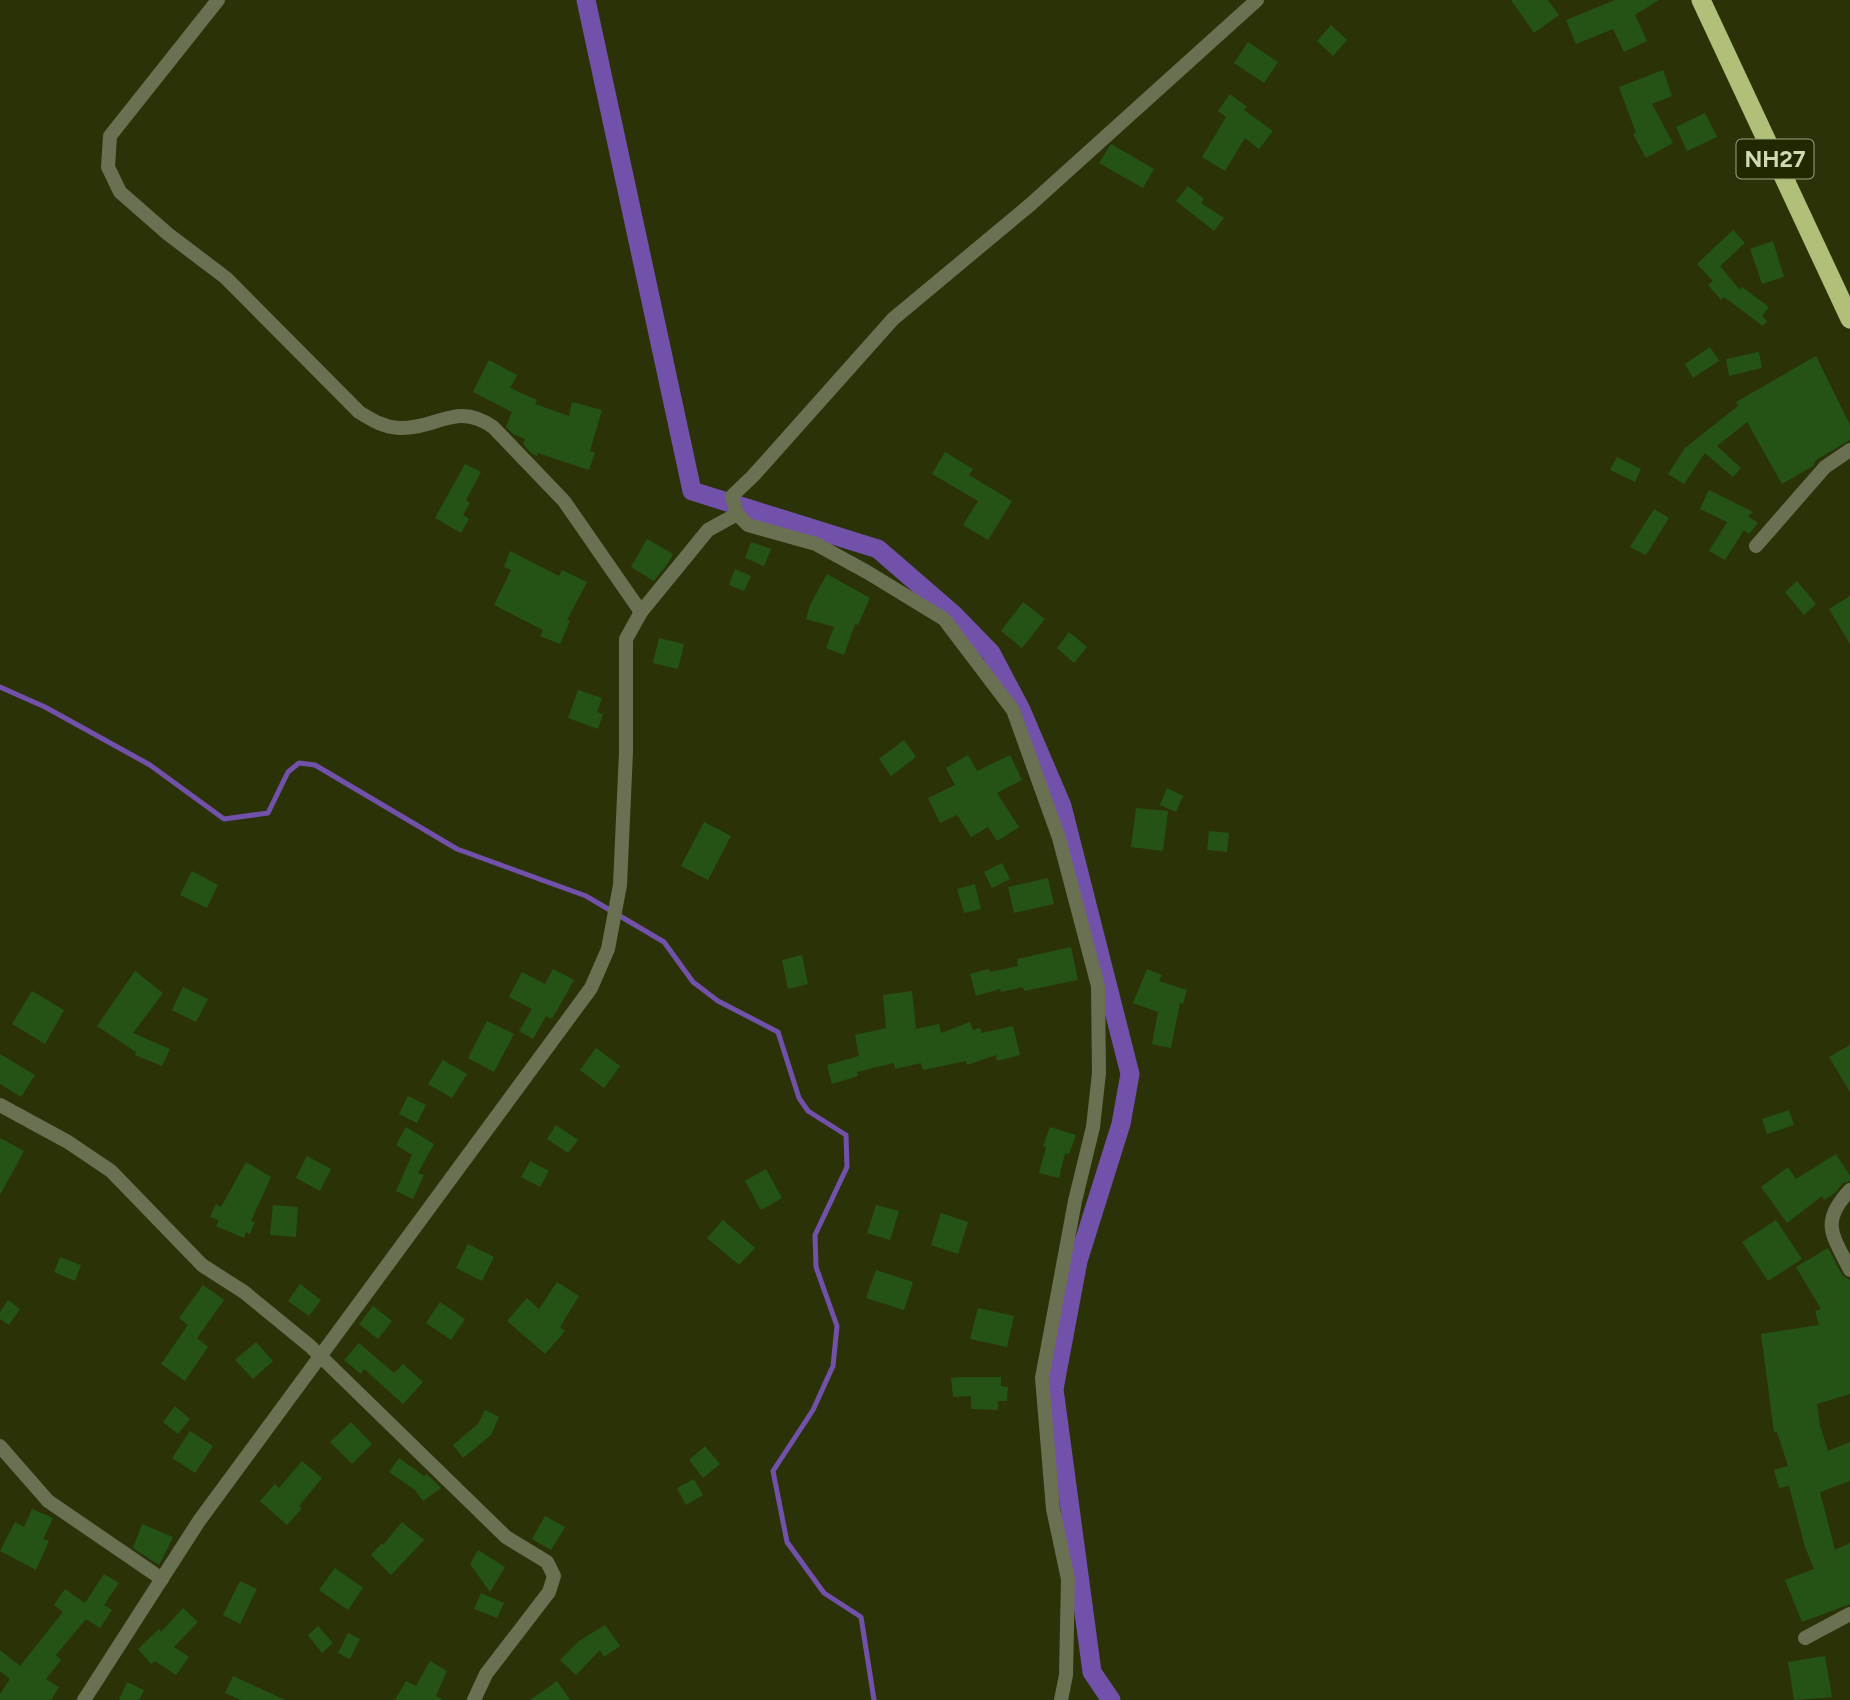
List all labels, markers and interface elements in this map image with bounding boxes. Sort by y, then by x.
road number: NH27 [1736,140,1814,178]

